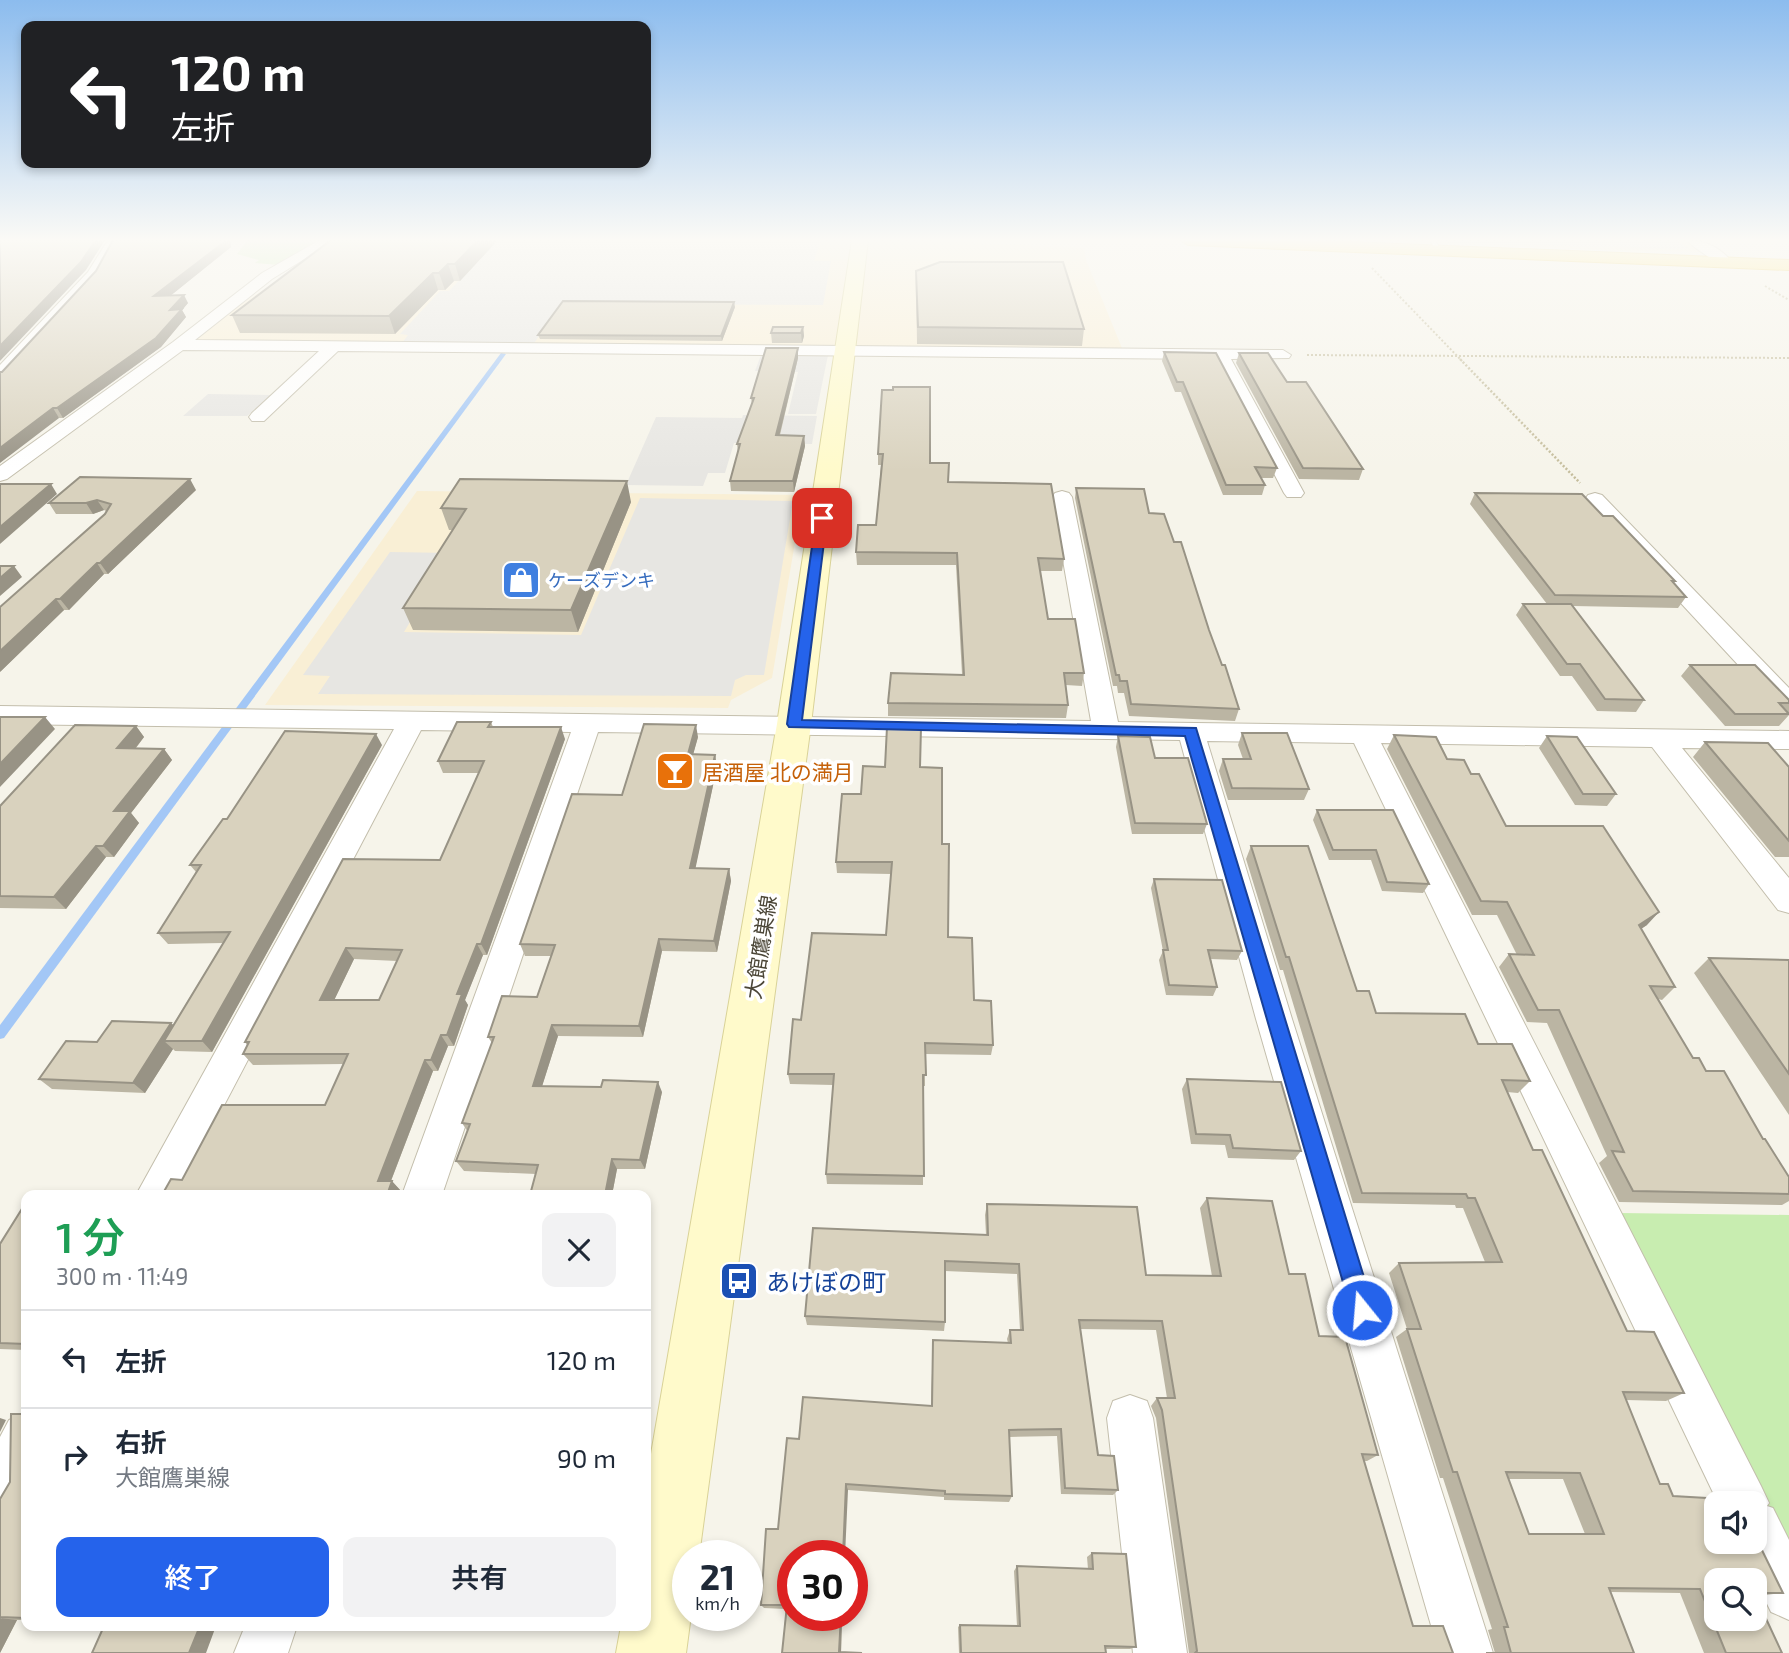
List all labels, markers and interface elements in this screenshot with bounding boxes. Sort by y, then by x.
text: 120 m [171,42,305,101]
icon: left [56,49,147,140]
text: 左折 [171,107,235,145]
pin [792,488,852,548]
icon: arrive [803,499,841,537]
shop icon: ケーズデンキ [500,559,542,601]
place label: ケーズデンキ [548,569,655,591]
bar icon: 居酒屋 北の満月 [654,750,696,792]
place label: 居酒屋 北の満月 [702,759,854,784]
street label: 大館鷹巣線 [739,893,781,1001]
text: 1 分 [56,1211,125,1261]
button: close [542,1213,616,1287]
bus stop icon: あけぼの町 [718,1260,760,1302]
text: 300 m · 11:49 [56,1262,189,1290]
place label: あけぼの町 [766,1267,886,1296]
position arrow [1325,1273,1399,1347]
icon: left [56,1340,94,1378]
text: 120 m [547,1344,616,1375]
text: 左折 [115,1345,167,1376]
text: 右折 [115,1426,167,1457]
icon: right [56,1438,94,1476]
text: 90 m [557,1442,616,1473]
text: 大館鷹巣線 [115,1463,230,1491]
map controls [1704,1491,1767,1631]
button: sound [1704,1491,1767,1554]
button: 終了 [56,1537,329,1617]
button: 共有 [343,1537,616,1617]
speed limit sign: 30 [777,1540,868,1631]
text: 21 [700,1555,735,1597]
button: search [1704,1568,1767,1631]
text: km/h [695,1592,740,1614]

